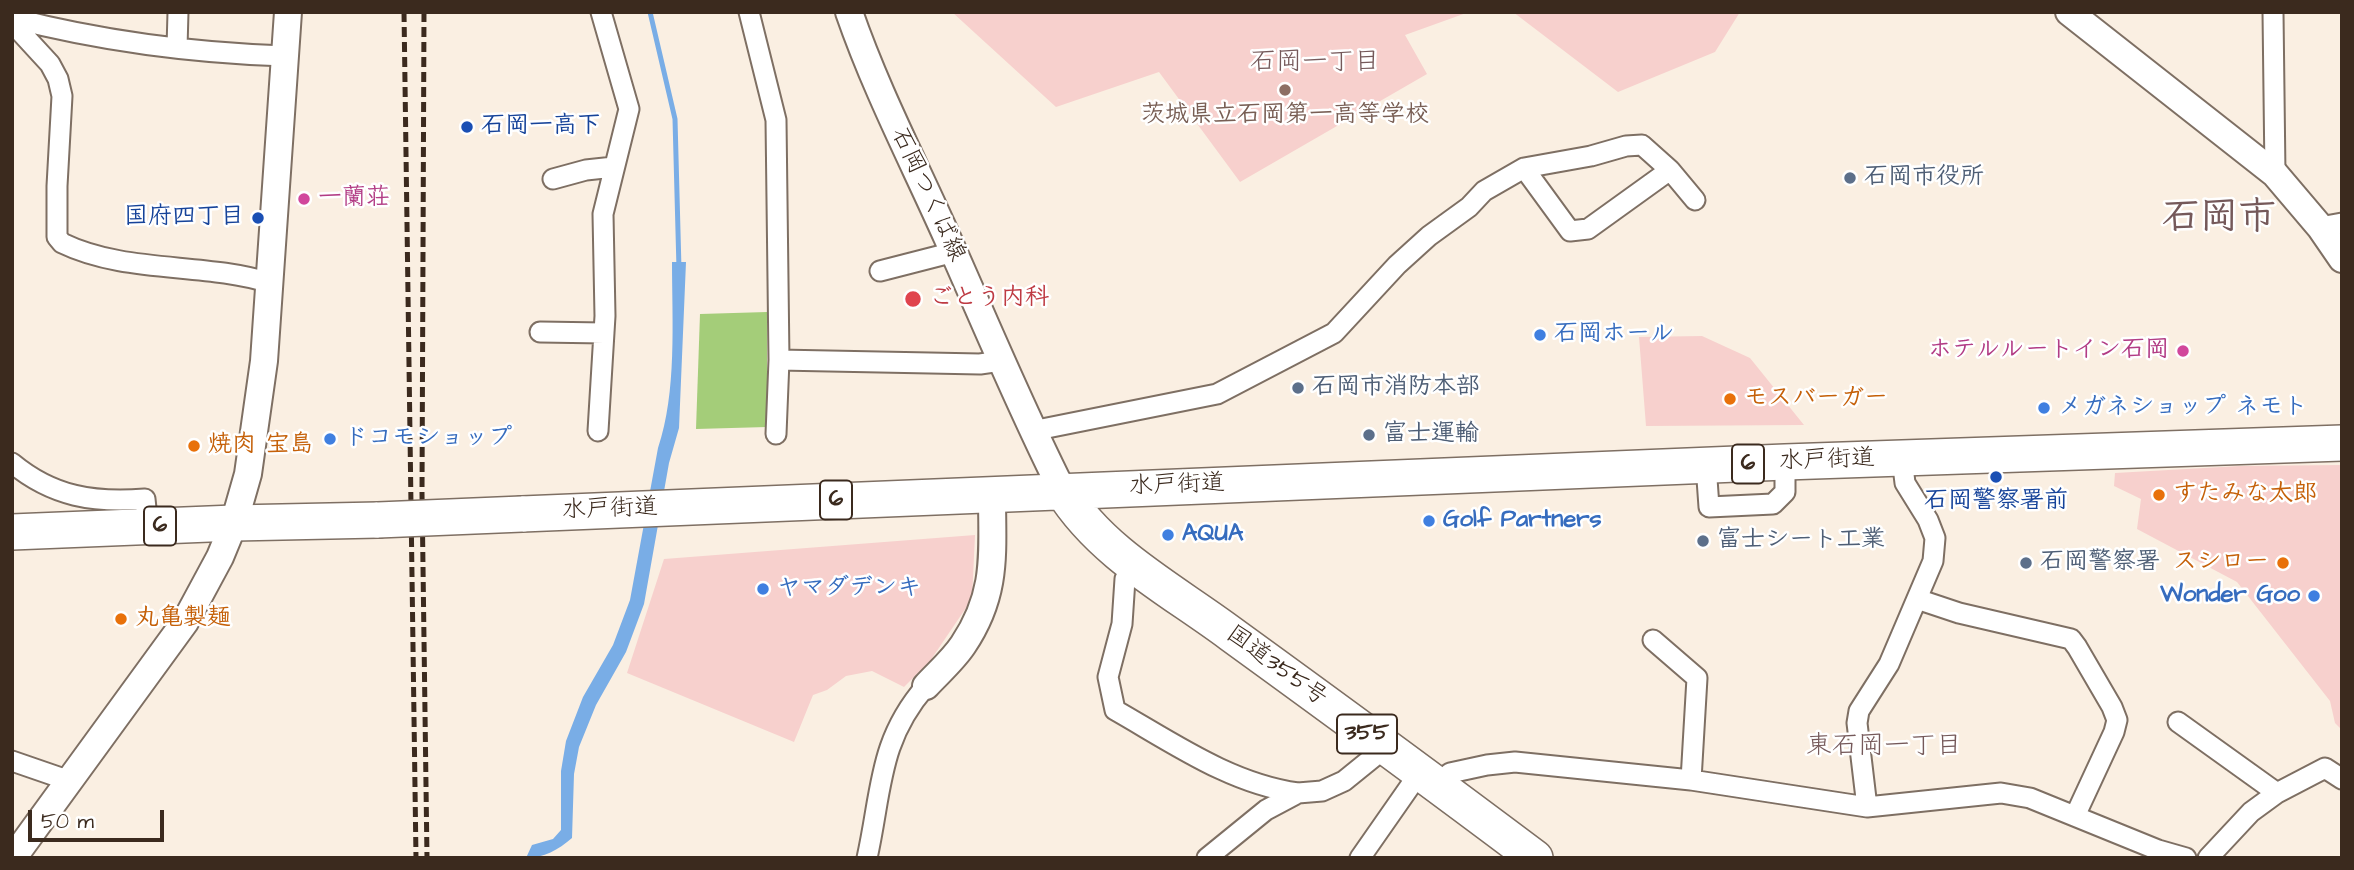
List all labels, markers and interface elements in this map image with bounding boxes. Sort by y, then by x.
district label: 石岡一丁目 [1250,48,1380,80]
marker: 茨城県立石岡第一高等学校 [1277,82,1293,98]
place label: 茨城県立石岡第一高等学校 [1141,102,1429,130]
place label: 石岡一高下 [481,113,601,141]
marker: 石岡一高下 [459,119,475,135]
street label: 石岡つくば線 [884,124,970,266]
place label: 石岡市役所 [1864,164,1984,192]
marker: 石岡市役所 [1842,170,1858,186]
place label: 一蘭荘 [318,185,390,213]
marker: 一蘭荘 [296,191,312,207]
district label: 石岡市 [2162,197,2276,243]
place label: 国府四丁目 [124,204,244,232]
marker: 国府四丁目 [250,210,266,226]
place label: ごとう内科 [929,285,1049,313]
marker: ごとう内科 [903,289,923,309]
place label: 石岡ホール [1554,321,1674,349]
marker: 石岡ホール [1532,327,1548,343]
place label: ホテルルートイン石岡 [1928,337,2169,365]
marker: ホテルルートイン石岡 [2175,343,2191,359]
place label: 石岡市消防本部 [1312,374,1480,402]
marker: 石岡市消防本部 [1290,380,1306,396]
place label: モスバーガー [1744,385,1888,413]
marker: モスバーガー [1722,391,1738,407]
place label: メガネショップ ネモト [2058,394,2308,422]
marker: メガネショップ ネモト [2036,400,2052,416]
place label: 富士運輸 [1383,421,1479,449]
place label: ドコモショップ [344,425,512,453]
marker: 富士運輸 [1361,427,1377,443]
marker: ドコモショップ [322,431,338,447]
place label: 焼肉 宝島 [208,432,314,460]
marker: 焼肉 宝島 [186,438,202,454]
road number: 6 [1732,445,1764,484]
street label: 水戸街道 [1779,445,1875,477]
marker: 石岡警察署前 [1988,469,2004,485]
street label: 水戸街道 [1129,470,1225,502]
road number: 6 [820,480,852,520]
place label: すたみな太郎 [2173,481,2317,509]
marker: すたみな太郎 [2151,487,2167,503]
place label: 石岡警察署前 [1924,488,2068,516]
street label: 水戸街道 [562,494,658,526]
road number: 6 [144,506,176,546]
place label: Golf Partners [1443,507,1601,535]
marker: Golf Partners [1421,513,1437,529]
place label: AQUA [1182,521,1243,549]
marker: AQUA [1160,527,1176,543]
place label: 富士シート工業 [1717,527,1885,555]
marker: 富士シート工業 [1695,533,1711,549]
place label: 石岡警察署 [2040,549,2160,577]
place label: スシロー [2173,549,2269,577]
marker: 石岡警察署 [2018,555,2034,571]
marker: スシロー [2275,555,2291,571]
place label: ヤマダデンキ [777,575,921,603]
marker: ヤマダデンキ [755,581,771,597]
place label: Wonder Goo [2160,582,2300,610]
marker: Wonder Goo [2306,588,2322,604]
place label: 丸亀製麺 [135,605,231,633]
marker: 丸亀製麺 [113,611,129,627]
street label: 国道355号 [1220,621,1332,713]
road number: 355 [1337,714,1397,754]
district label: 東石岡一丁目 [1806,732,1962,764]
scale bar [32,796,168,840]
text: 50 m [41,807,94,836]

